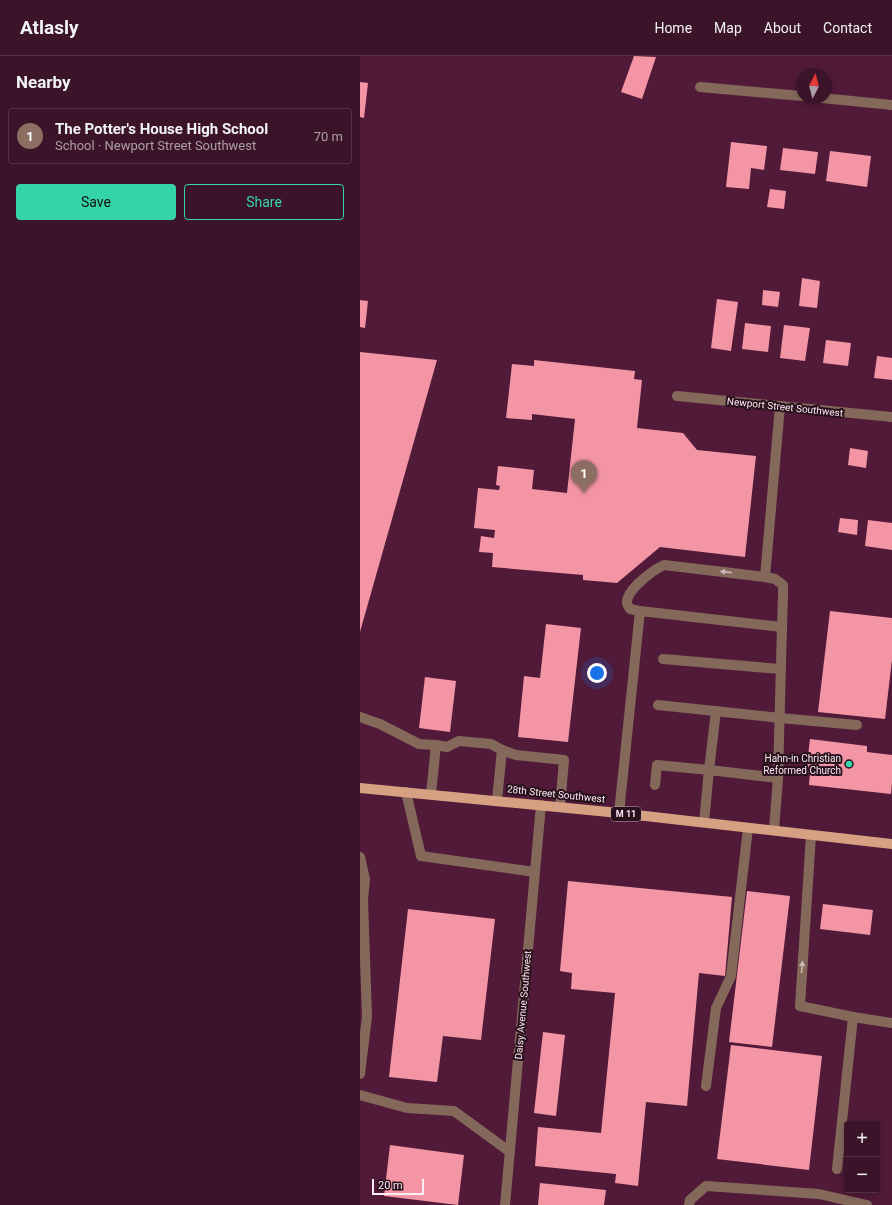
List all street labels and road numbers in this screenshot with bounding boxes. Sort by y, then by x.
street label: Newport Street Southwest [726,395,844,419]
street label: 28th Street Southwest [506,783,606,805]
road number: M 11 [611,807,641,821]
street label: Daisy Avenue Southwest [513,950,533,1060]

